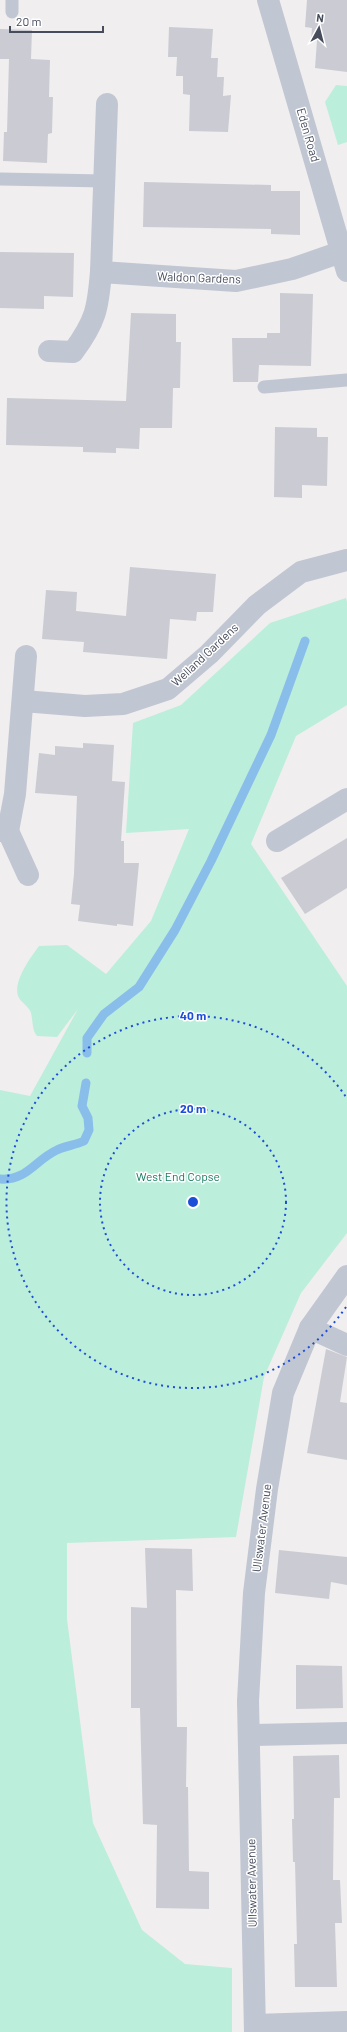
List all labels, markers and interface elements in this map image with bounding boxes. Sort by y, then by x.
scale bar [10,8,103,34]
north arrow [299,8,339,48]
text: N [316,11,325,24]
text: 20 m [16,14,42,28]
street label: Eden Road [295,106,323,163]
street label: Waldon Gardens [157,269,241,285]
street label: Welland Gardens [168,620,241,689]
text: 40 m [180,1008,206,1022]
text: 20 m [180,1101,206,1115]
park label: West End Copse [136,1169,220,1183]
centre of rings [186,1195,200,1209]
street label: Ullswater Avenue [249,1483,273,1573]
street label: Ullswater Avenue [243,1839,259,1928]

